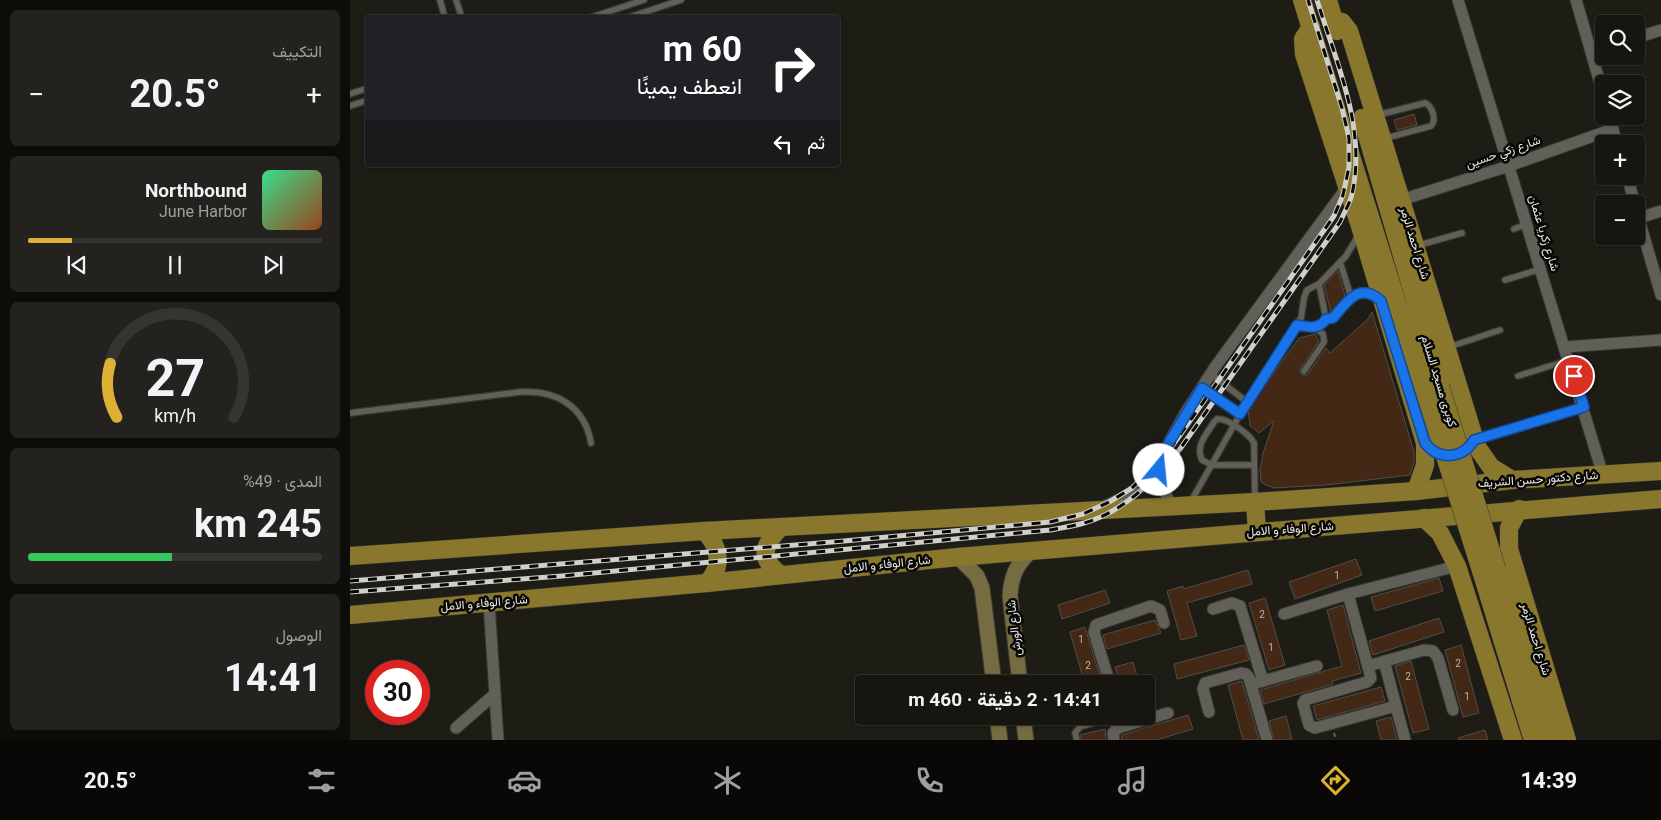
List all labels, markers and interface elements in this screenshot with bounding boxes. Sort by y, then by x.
map controls [1595,15,1645,245]
button: search [1595,15,1645,65]
text: 60 m [663,29,742,70]
icon: right [760,35,825,100]
text: التكييف [272,42,322,61]
text: 20.5° [129,72,221,116]
text: انعطف يمينًا [637,74,742,99]
button: layers [1595,75,1645,125]
text: − [28,78,44,111]
text: + [306,78,322,111]
icon: left [769,130,797,158]
text: ثم [807,131,825,154]
street label: شارع زكي حسين [1464,133,1543,174]
button: + [1595,135,1645,185]
text: Northbound [145,179,247,202]
street label: شارع زكريا عثمان [1524,193,1562,273]
button: − [1595,195,1645,245]
text: June Harbor [159,202,247,221]
street label: شارع احمد الزمر [1395,204,1433,282]
icon: previous [63,251,91,279]
icon: pause [161,251,189,279]
icon: next [259,251,287,279]
street label: كوبرى مسجد السلام [1417,333,1460,429]
text: 27 [145,348,205,409]
pin [1553,355,1595,397]
icon: arrive [1560,362,1588,390]
text: km/h [154,405,196,426]
position arrow [1132,443,1184,495]
street label: شارع دكتور حسن الشريف [1477,468,1599,492]
text: المدى · 49% [243,472,322,491]
text: 245 km [194,502,322,546]
street label: شارع الوفاء و الامل [1246,519,1334,541]
street label: شارع الوفاء و الامل [843,552,931,578]
house number: 1 [1334,570,1340,581]
street label: شارع الوفاء و الامل [440,592,528,616]
street label: شارع الورش [1004,599,1026,657]
street label: شارع احمد الزمر [1516,600,1554,678]
house number: 2 [1259,609,1265,620]
text: الوصول [276,626,322,645]
house number: 1 [1078,634,1084,645]
house number: 1 [1268,642,1274,653]
text: 14:41 [224,656,322,700]
house number: 2 [1455,658,1461,669]
speed limit sign: 30 [365,660,430,725]
house number: 2 [1085,660,1091,671]
house number: 2 [1405,671,1411,682]
text: 14:41 · 2 دقيقة · 460 m [908,688,1102,711]
house number: 1 [1464,691,1470,702]
icon: filters [304,763,339,798]
icon: car [507,763,542,798]
icon: climate [710,763,745,798]
icon: phone [912,763,947,798]
icon: music [1115,763,1150,798]
icon: directions [1318,763,1353,798]
text: 20.5° [84,768,137,793]
text: 14:39 [1520,768,1577,793]

